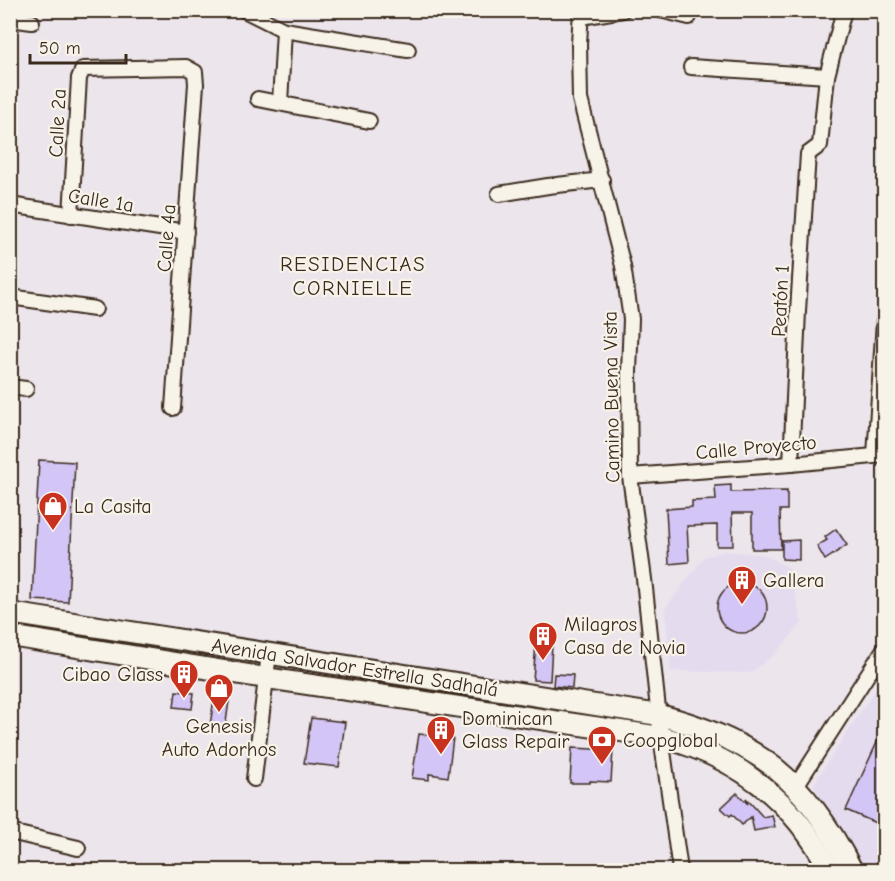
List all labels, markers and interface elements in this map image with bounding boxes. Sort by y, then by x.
scale bar [30,27,126,65]
text: 50 m [39,38,81,59]
street label: Calle 2a [44,88,71,158]
street label: Calle 1a [66,184,135,217]
street label: Calle 4a [153,203,180,273]
district label: RESIDENCIAS CORNIELLE [280,252,426,300]
street label: Peatón 1 [767,264,794,338]
street label: Camino Buena Vista [599,311,624,483]
street label: Calle Proyecto [695,431,818,464]
shop icon: La Casita [37,490,69,532]
place label: La Casita [74,495,152,518]
building icon: Gallera [726,564,758,606]
place label: Gallera [763,569,824,592]
place label: Milagros Casa de Novia [564,613,686,659]
building icon: Milagros Casa de Novia [527,620,559,662]
street label: Avenida Salvador Estrella Sadhalá [210,633,500,702]
building icon: Cibao Glass [168,658,200,700]
place label: Cibao Glass [62,663,163,686]
shop icon: Genesis Auto Adorhos [203,672,235,714]
place label: Dominican Glass Repair [462,707,570,753]
building icon: Dominican Glass Repair [425,714,457,756]
place label: Genesis Auto Adorhos [162,715,276,761]
bank icon: Coopglobal [586,724,618,766]
place label: Coopglobal [623,729,718,752]

